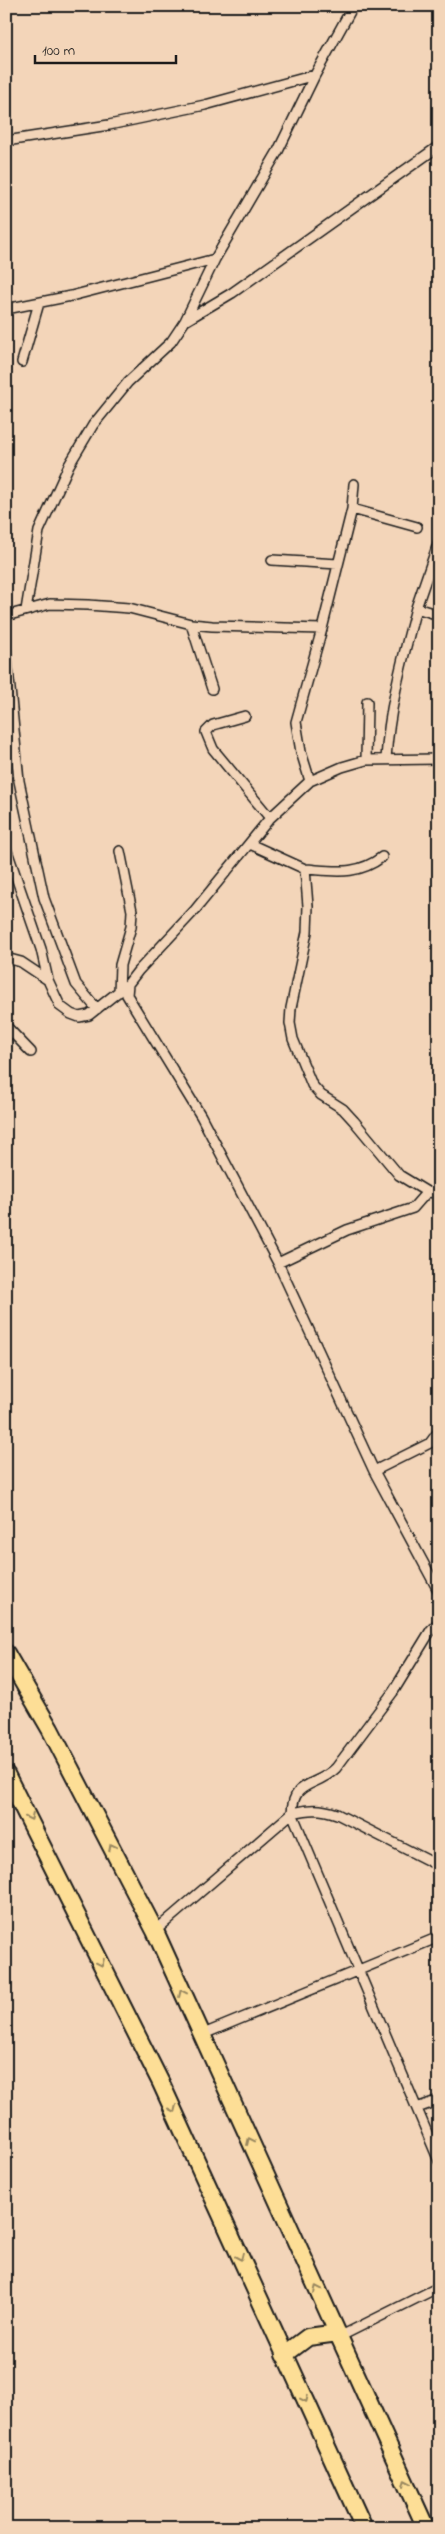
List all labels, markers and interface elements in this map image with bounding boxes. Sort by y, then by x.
scale bar [35,32,176,64]
text: 100 m [42,40,75,62]
one-way arrow [23,1812,34,1821]
one-way arrow [108,1843,118,1852]
one-way arrow [95,1958,106,1967]
one-way arrow [178,1989,189,1998]
one-way arrow [166,2104,177,2113]
one-way arrow [246,2137,256,2146]
one-way arrow [233,2252,244,2261]
one-way arrow [313,2285,324,2294]
one-way arrow [298,2394,309,2403]
one-way arrow [402,2479,413,2488]

